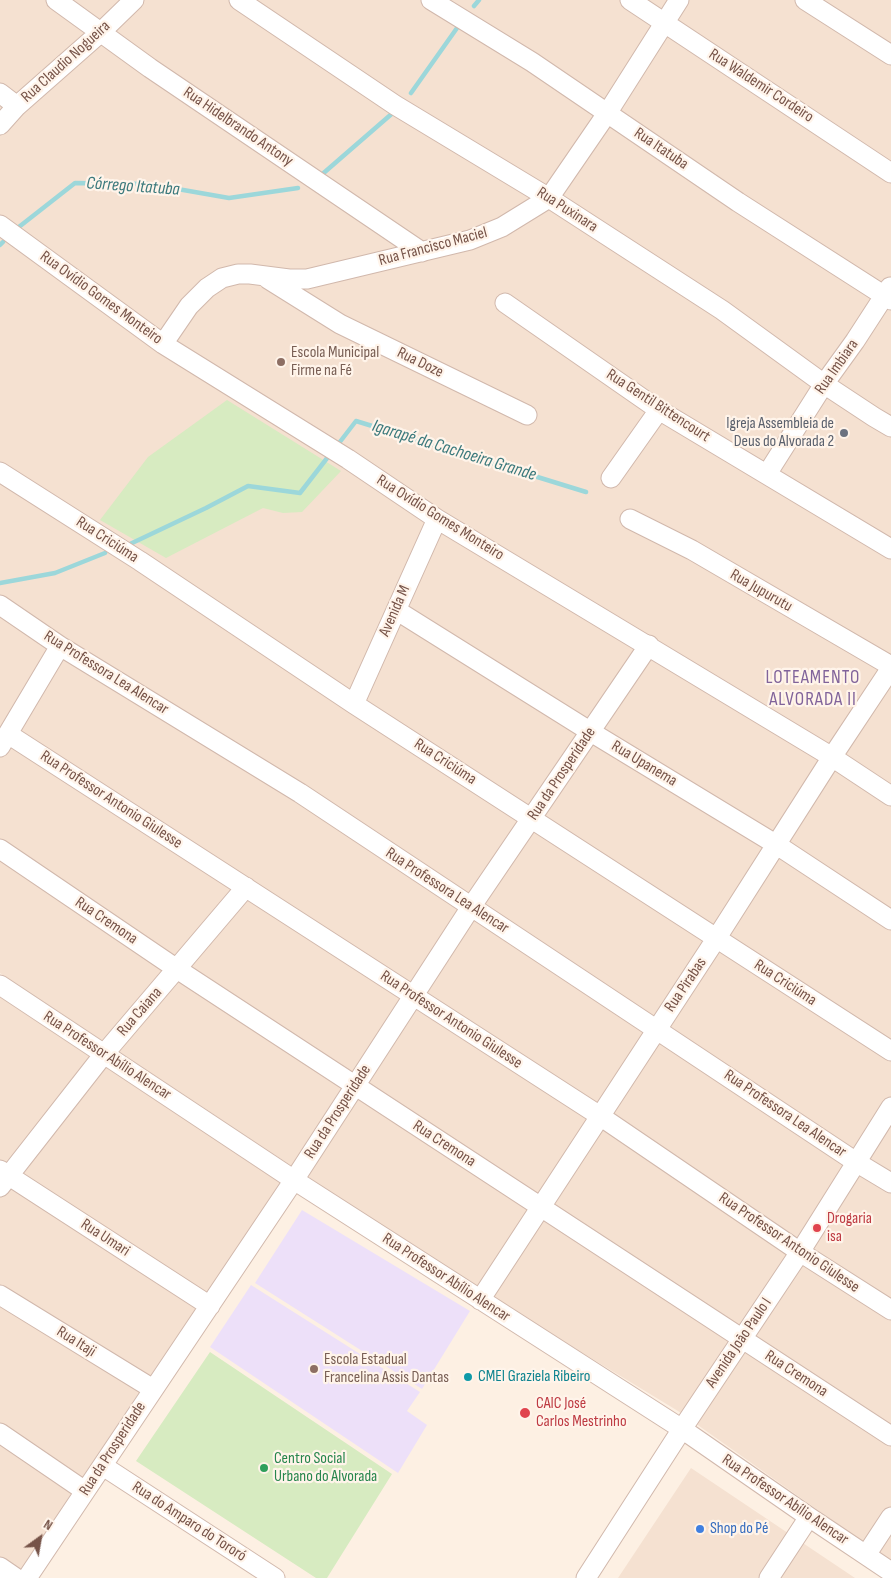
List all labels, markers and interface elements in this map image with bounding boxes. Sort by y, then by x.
street label: Rua Claudio Nogueira [18,17,114,107]
street label: Rua Waldemir Cordeiro [705,45,817,127]
street label: Rua Hidelbrando Antony [179,83,297,171]
street label: Rua Itatuba [630,124,692,174]
water label: Córrego Itatuba [86,173,180,201]
street label: Rua Puxinara [533,183,601,237]
street label: Rua Francisco Maciel [377,223,489,271]
street label: Rua Ovídio Gomes Monteiro [36,247,166,349]
street label: Rua Imbiara [811,336,863,398]
place label: Escola Municipal Firme na Fé [291,343,379,381]
street label: Rua Doze [394,344,446,382]
marker: Escola Municipal Firme na Fé [275,356,287,368]
street label: Rua Gentil Bittencourt [602,365,714,447]
place label: Igreja Assembleia de Deus do Alvorada 2 [726,414,834,452]
water label: Igarapé da Cachoeira Grande [369,416,539,486]
marker: Igreja Assembleia de Deus do Alvorada 2 [838,427,850,439]
street label: Rua Ovídio Gomes Monteiro [373,471,507,565]
street label: Rua Criciúma [72,513,142,567]
street label: Rua Jupurutu [726,565,796,617]
street label: Avenida M [375,582,415,640]
street label: Rua Professora Lea Alencar [40,627,172,719]
district label: LOTEAMENTO ALVORADA II [764,667,862,711]
street label: Rua da Prosperidade [524,724,600,824]
street label: Rua Criciúma [410,735,480,789]
street label: Rua Upanema [608,737,680,791]
street label: Rua Professor Antonio Giulesse [36,747,186,853]
street label: Rua Professora Lea Alencar [382,844,512,938]
street label: Rua Cremona [71,893,141,949]
street label: Rua Pirabas [661,954,711,1016]
street label: Rua Criciúma [750,956,820,1010]
street label: Rua Professor Antonio Giulesse [376,967,526,1073]
street label: Rua Caiana [114,984,166,1040]
street label: Rua Professor Abílio Alencar [39,1007,175,1105]
street label: Rua da Prosperidade [300,1061,376,1163]
street label: Rua Professora Lea Alencar [720,1066,850,1162]
street label: Rua Cremona [409,1117,479,1171]
street label: Rua Professor Antonio Giulesse [715,1189,863,1297]
place label: Drogaria isa [827,1209,872,1247]
street label: Rua Umari [77,1215,133,1261]
marker: Drogaria isa [811,1222,823,1234]
street label: Rua Professor Abílio Alencar [378,1229,514,1327]
street label: Avenida João Paulo I [702,1294,776,1392]
street label: Rua Itaji [53,1323,99,1361]
street label: Rua Cremona [761,1347,831,1401]
place label: Escola Estadual Francelina Assis Dantas [324,1350,449,1388]
marker: Escola Estadual Francelina Assis Dantas [308,1363,320,1375]
place label: CMEI Graziela Ribeiro [478,1367,590,1387]
marker: CMEI Graziela Ribeiro [462,1371,474,1383]
place label: CAIC José Carlos Mestrinho [536,1394,627,1432]
street label: Rua da Prosperidade [75,1398,151,1500]
marker: CAIC José Carlos Mestrinho [518,1406,532,1420]
place label: Centro Social Urbano do Alvorada [274,1449,377,1487]
street label: Rua Professor Abílio Alencar [718,1450,852,1550]
marker: Centro Social Urbano do Alvorada [258,1462,270,1474]
street label: Rua do Amparo do Tororó [128,1478,250,1566]
north arrow [15,1513,65,1563]
text: N [41,1516,56,1534]
place label: Shop do Pé [710,1519,769,1539]
marker: Shop do Pé [694,1523,706,1535]

